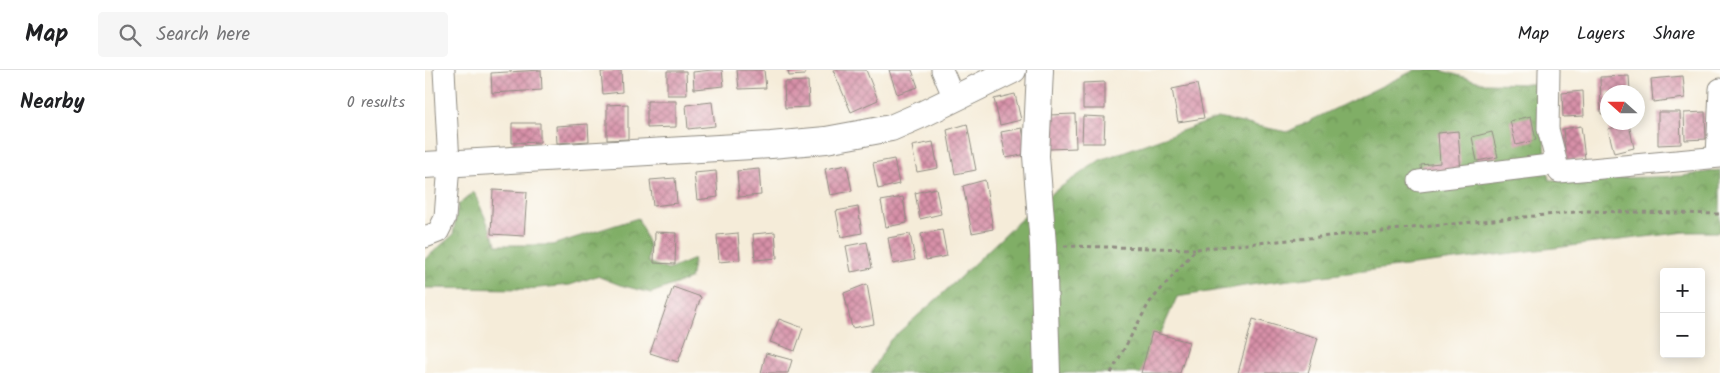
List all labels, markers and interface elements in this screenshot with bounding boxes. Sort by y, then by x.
search box [98,12,448,57]
text: Map [25,15,68,54]
text: Search here [156,20,250,50]
text: Map [1518,20,1549,49]
text: Layers [1577,20,1625,49]
text: Share [1653,20,1695,49]
icon: search [116,21,144,49]
north arrow [1600,85,1645,130]
text: Nearby [20,86,85,119]
text: 0 results [347,90,405,115]
map controls [1660,268,1705,358]
button: + [1660,268,1705,313]
button: − [1660,313,1705,358]

